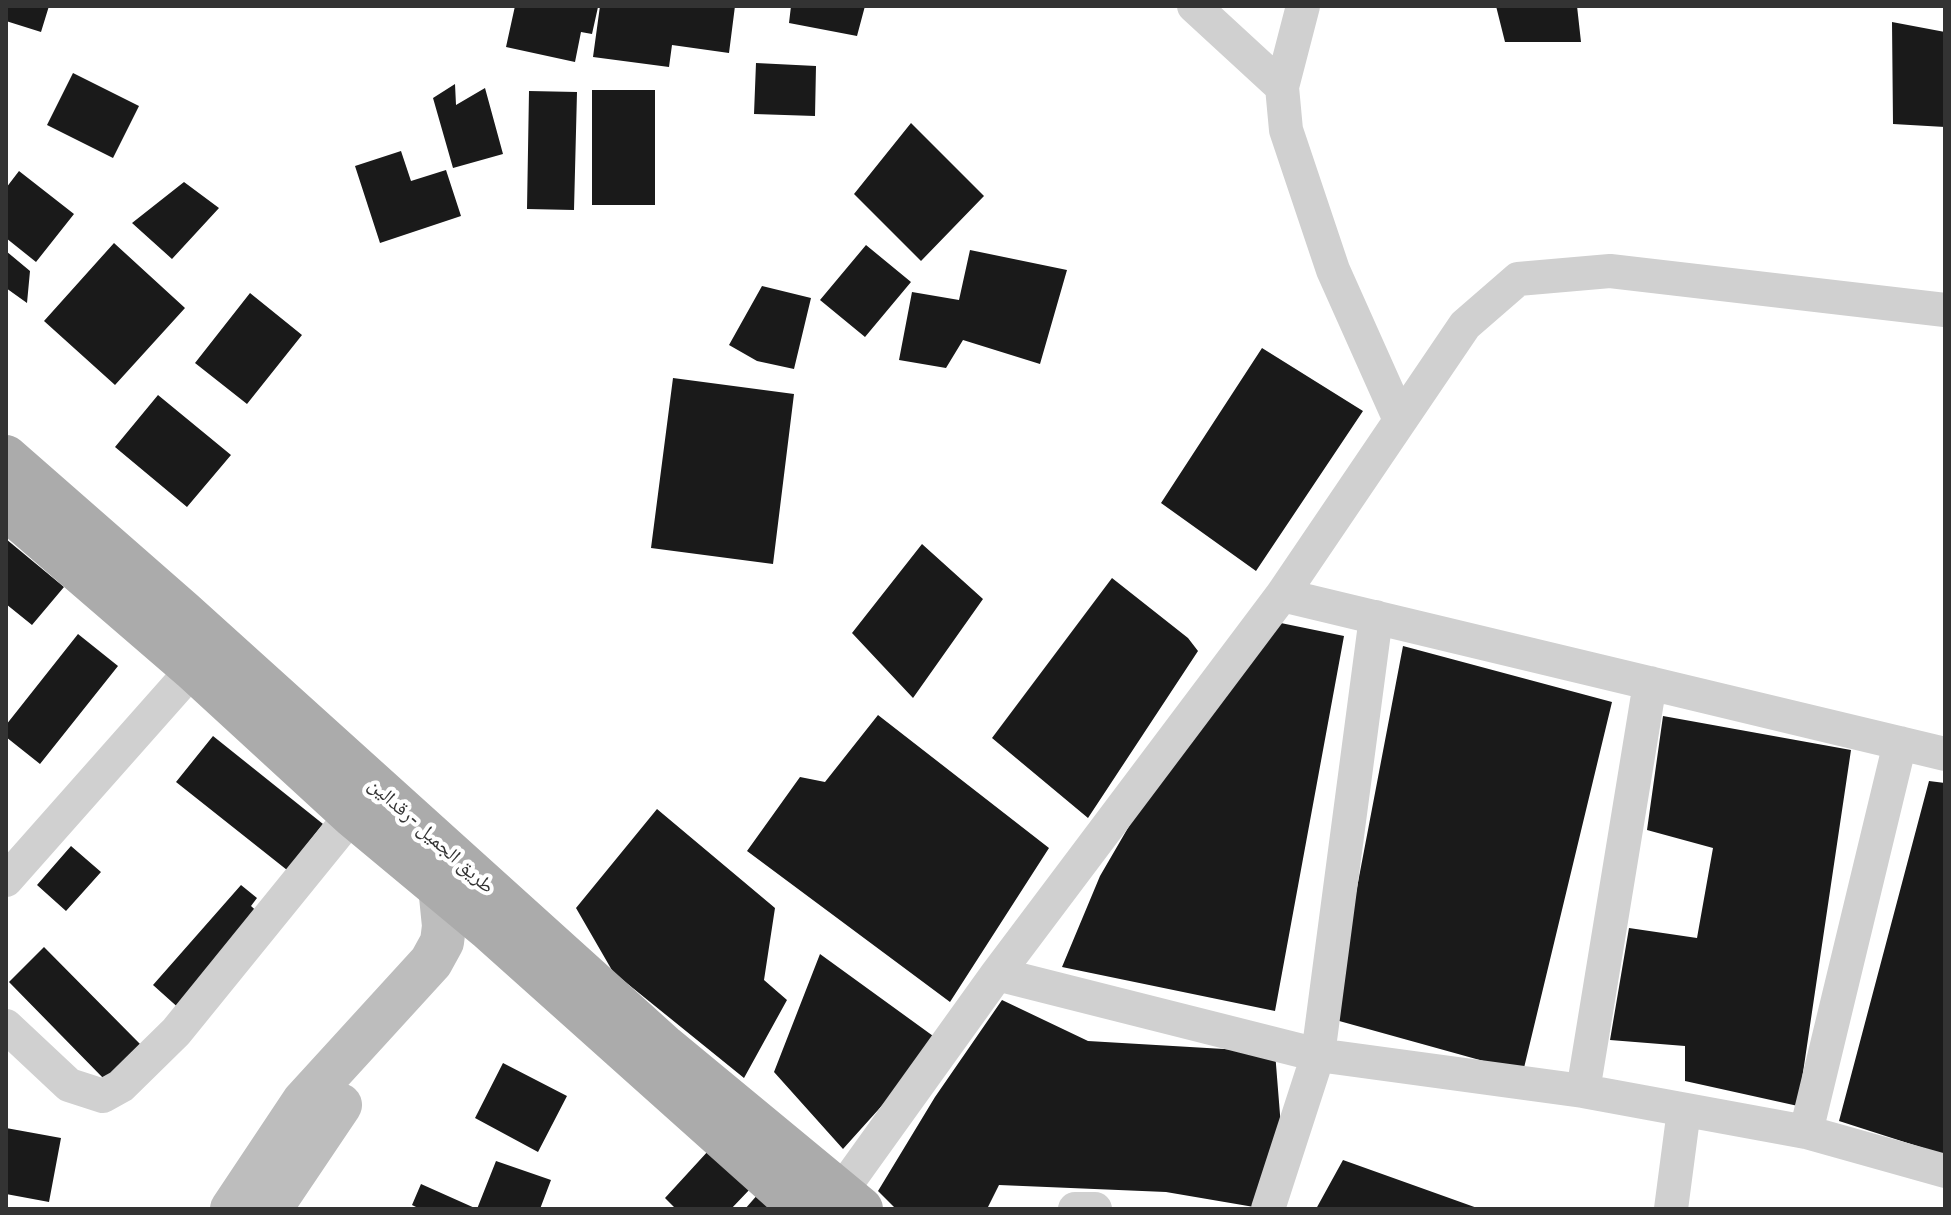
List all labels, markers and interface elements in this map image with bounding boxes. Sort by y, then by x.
street label: طريق الجميل -رقدالين [363,773,499,899]

